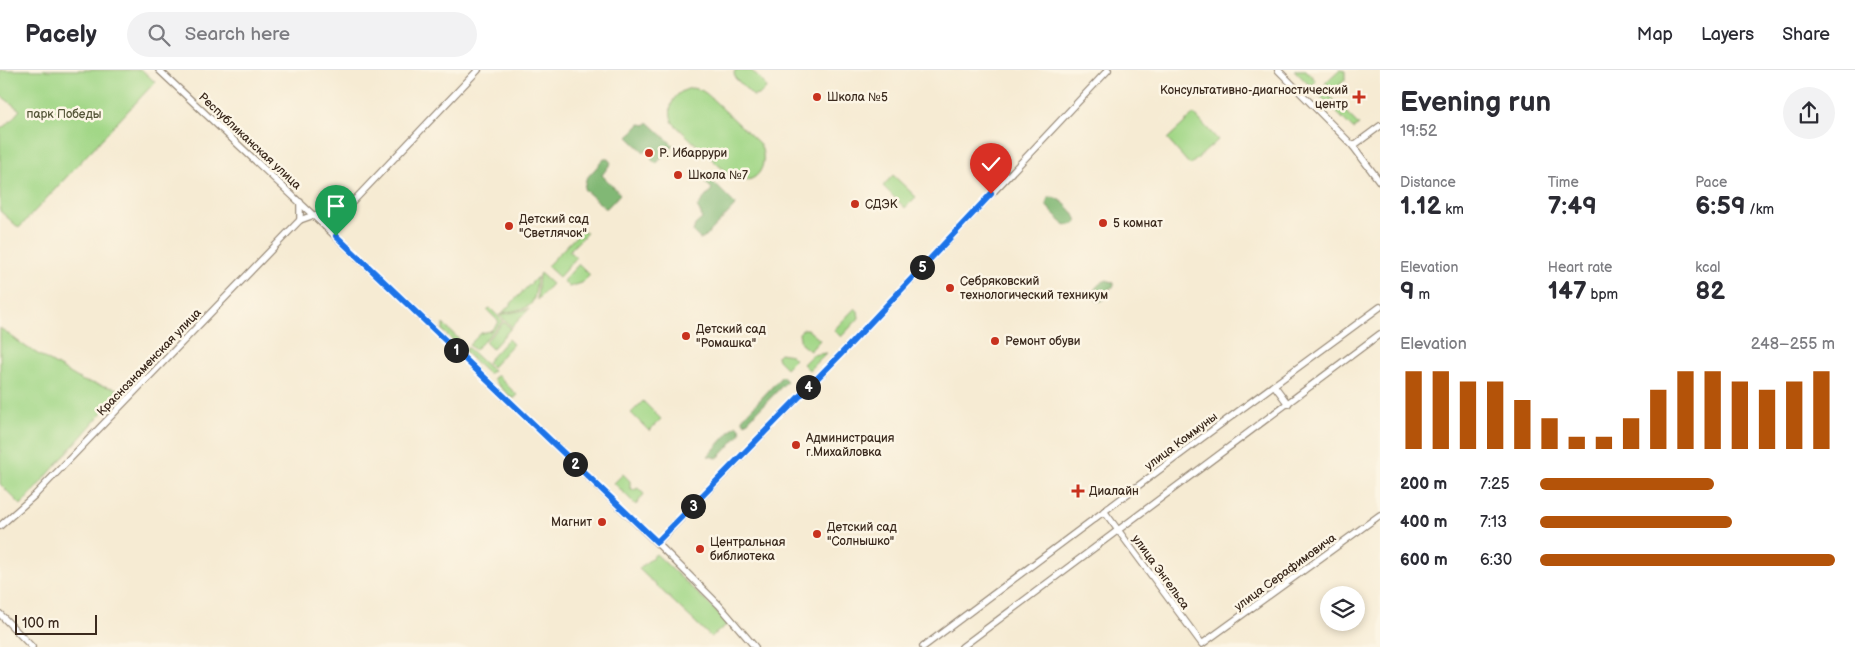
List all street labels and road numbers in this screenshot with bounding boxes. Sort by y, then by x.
street label: Республиканская улица [195,90,304,193]
street label: Краснознаменская улица [94,305,205,419]
street label: улица Коммуны [1142,409,1221,474]
street label: улица Серафимовича [1231,530,1339,614]
street label: улица Энгельса [1129,532,1193,613]

